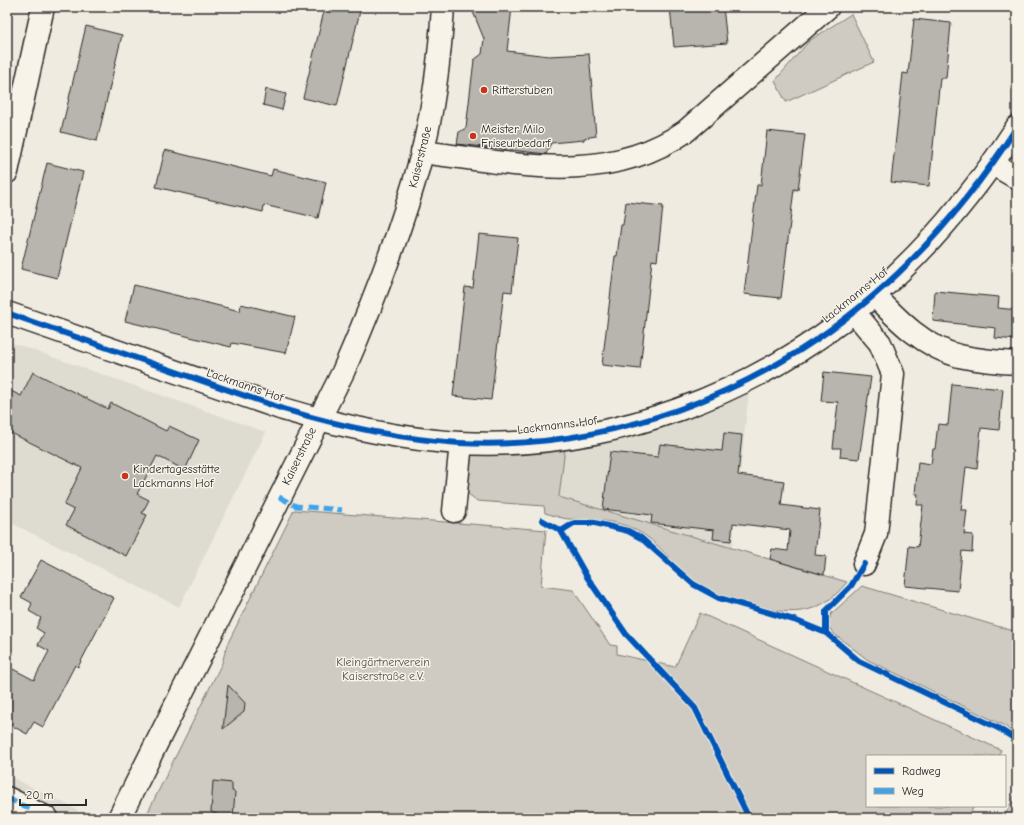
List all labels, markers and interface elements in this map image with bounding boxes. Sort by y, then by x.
place label: Ritterstuben [492,83,553,97]
marker: Ritterstuben [479,85,489,95]
place label: Meister Milo Friseurbedarf [481,122,551,150]
street label: Kaiserstraße [406,125,434,189]
marker: Meister Milo Friseurbedarf [468,131,478,141]
street label: Lackmanns Hof [819,264,891,326]
street label: Lackmanns Hof [205,365,286,405]
street label: Lackmanns Hof [516,413,598,437]
street label: Kaiserstraße [279,425,319,487]
place label: Kindertagesstätte Lackmanns Hof [133,462,220,490]
marker: Kindertagesstätte Lackmanns Hof [120,471,130,481]
park label: Kleingärtnerverein Kaiserstraße e.V. [336,655,430,683]
legend [866,755,1006,807]
text: Radweg [902,764,941,778]
scale bar [20,781,86,807]
text: Weg [902,784,924,798]
text: 20 m [26,788,54,802]

